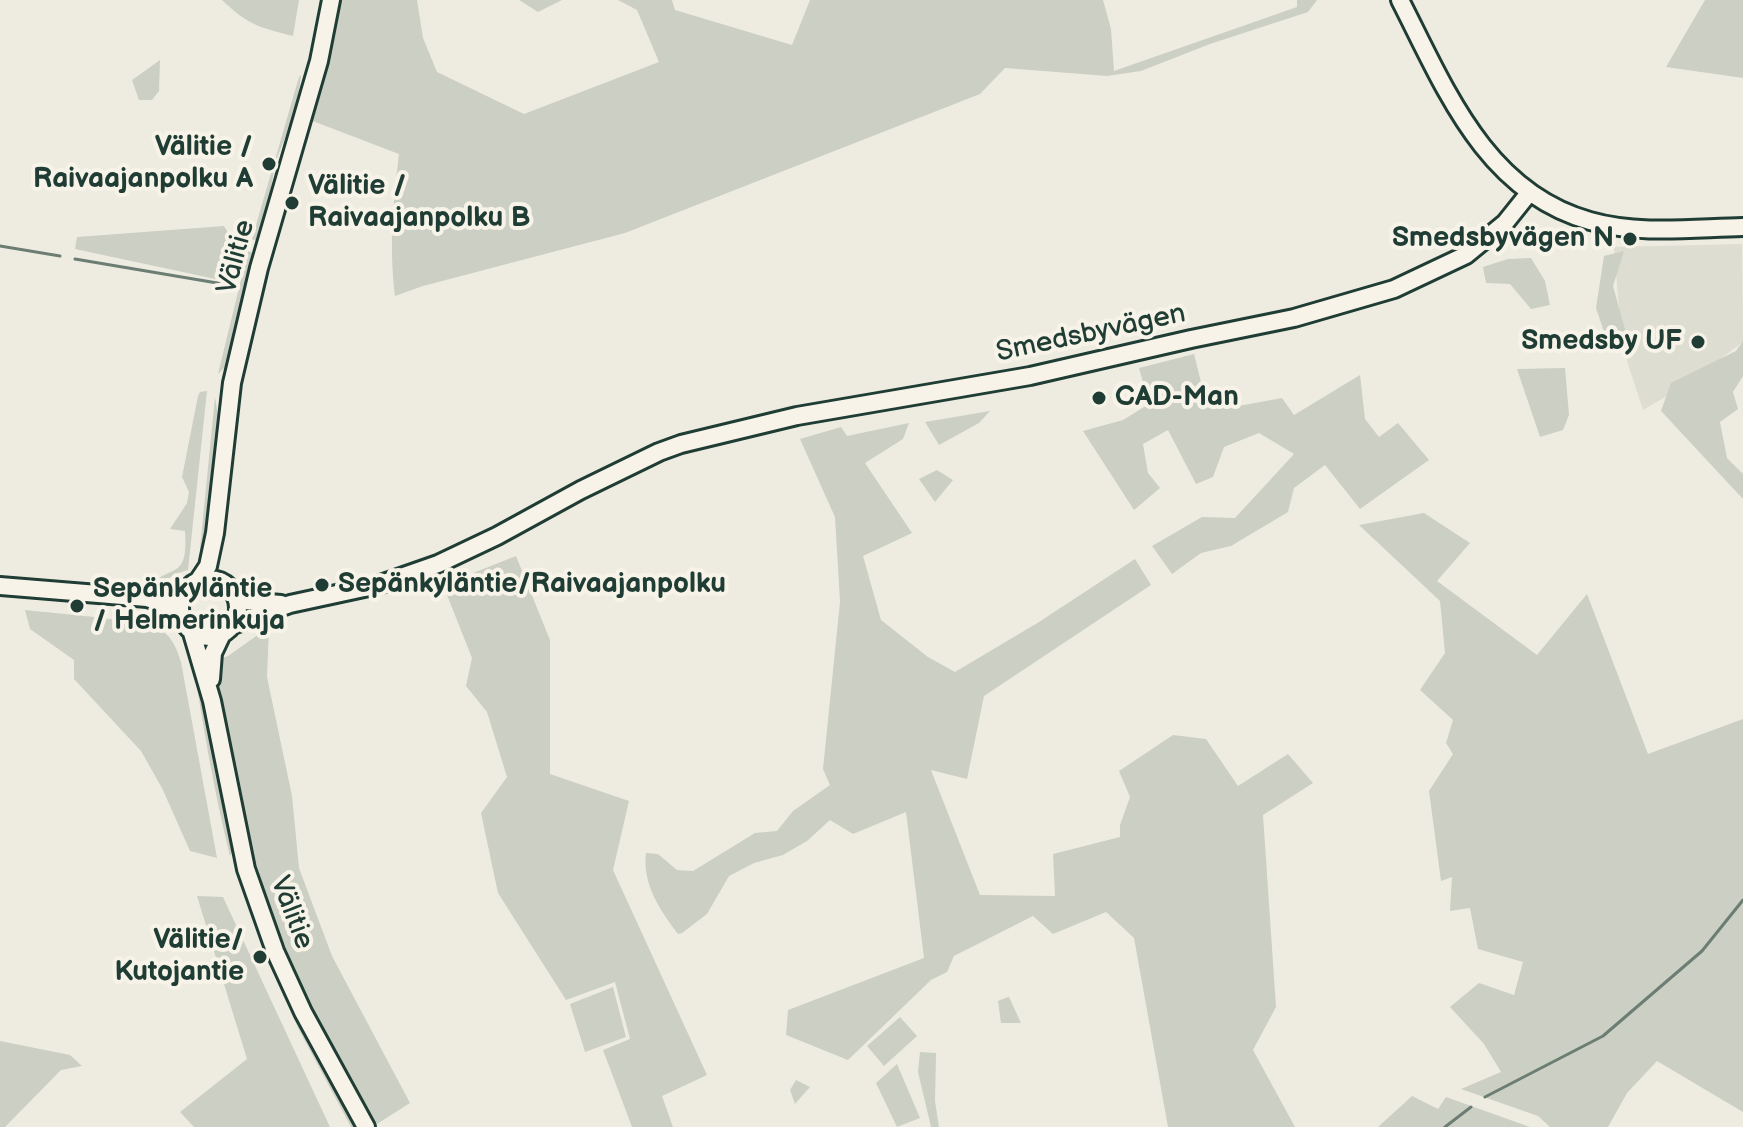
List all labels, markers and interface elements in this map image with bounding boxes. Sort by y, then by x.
place label: Välitie / Raivaajanpolku A [33,131,253,197]
marker: Välitie / Raivaajanpolku A [260,155,278,173]
place label: Välitie / Raivaajanpolku B [308,170,531,236]
marker: Välitie / Raivaajanpolku B [283,194,301,212]
street label: Välitie [211,216,263,298]
place label: Smedsbyvägen N [1392,222,1614,256]
marker: Smedsbyvägen N [1621,230,1639,248]
street label: Smedsbyvägen [993,298,1189,370]
place label: Smedsby UF [1521,325,1682,359]
marker: Smedsby UF [1689,333,1707,351]
place label: CAD-Man [1115,381,1239,415]
marker: CAD-Man [1090,389,1108,407]
place label: Sepänkyläntie/Raivaajanpolku [338,568,726,602]
place label: Sepänkyläntie / Helmerinkuja [93,573,285,639]
marker: Sepänkyläntie/Raivaajanpolku [313,576,331,594]
marker: Sepänkyläntie / Helmerinkuja [68,597,86,615]
street label: Välitie [262,872,320,954]
place label: Välitie/ Kutojantie [115,924,244,990]
marker: Välitie/ Kutojantie [251,948,269,966]

